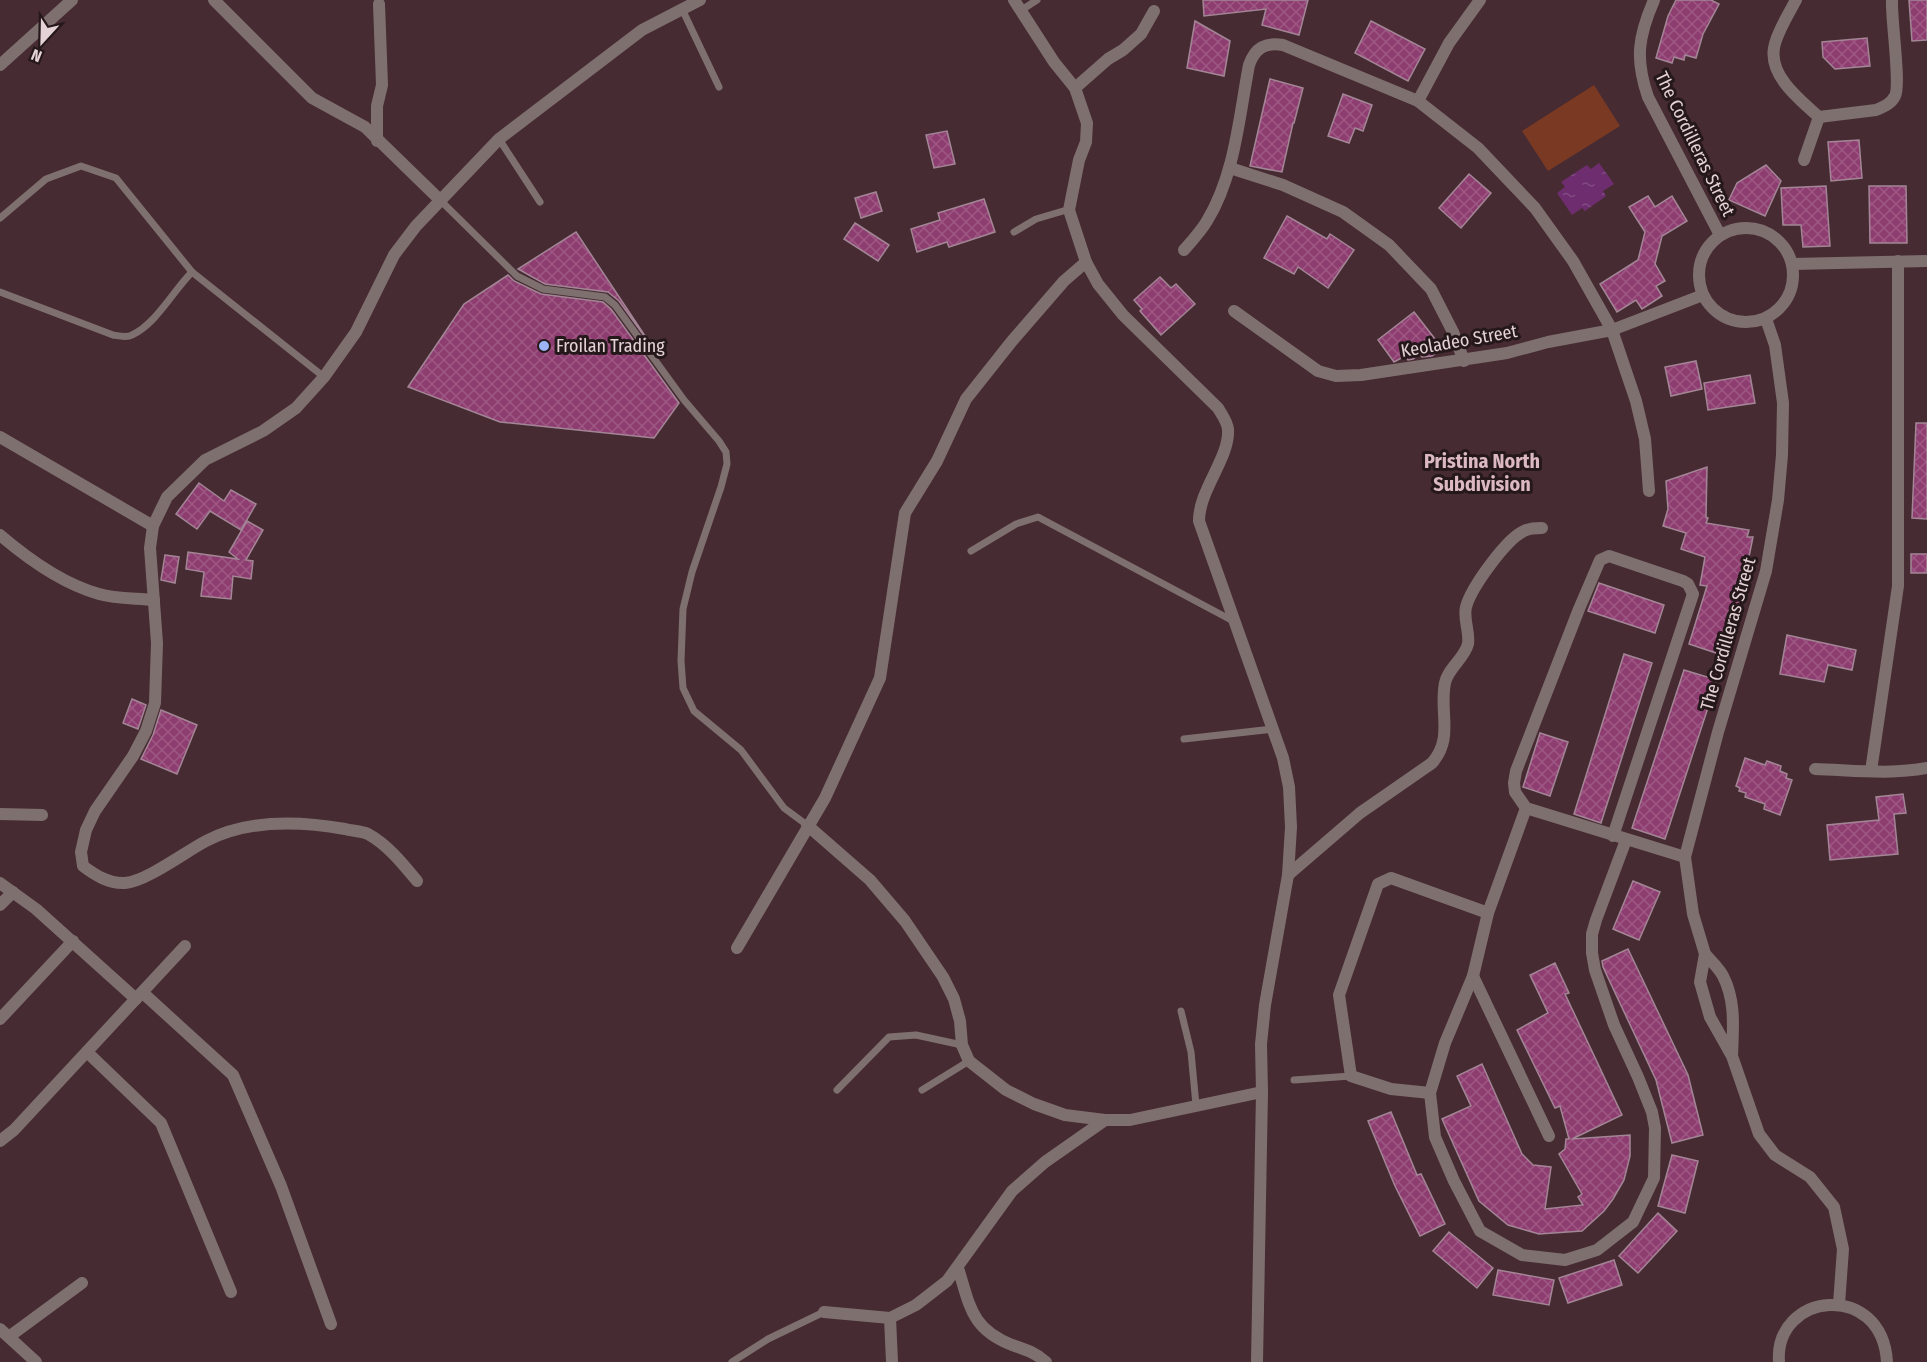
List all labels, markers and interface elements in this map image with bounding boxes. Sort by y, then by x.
north arrow [12,12,72,72]
text: N [29,45,45,66]
street label: The Cordilleras Street [1650,68,1740,220]
street label: Keoladeo Street [1399,320,1519,362]
place label: Froilan Trading [556,335,665,357]
marker: Froilan Trading [537,339,551,353]
district label: Pristina North Subdivision [1424,449,1540,496]
street label: The Cordilleras Street [1696,555,1760,713]

